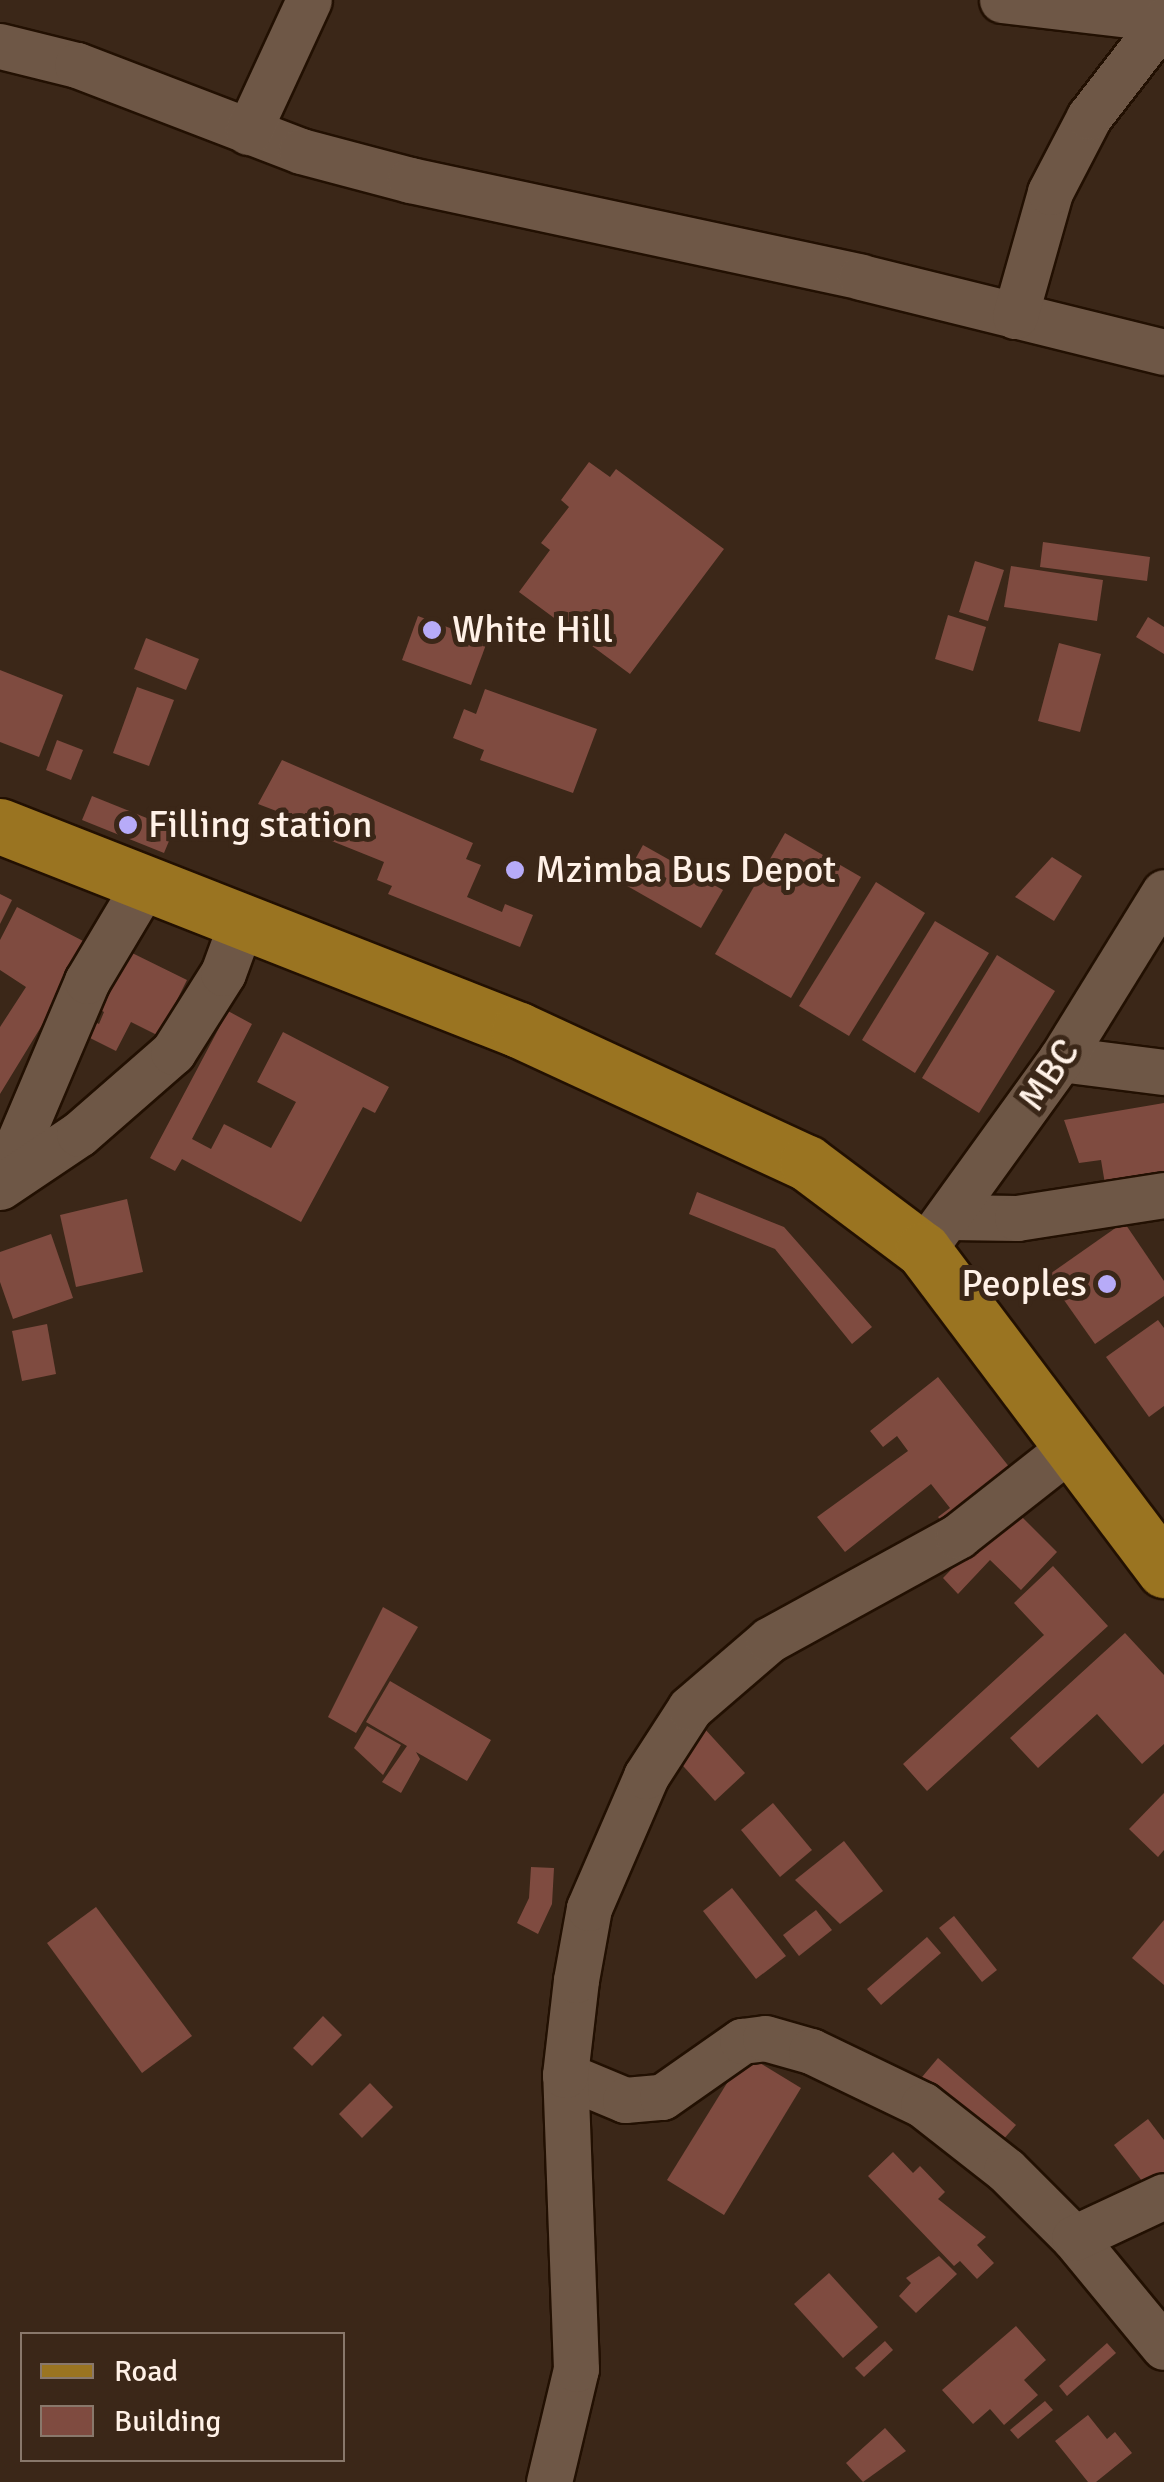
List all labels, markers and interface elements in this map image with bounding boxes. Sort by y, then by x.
place label: White Hill [452,607,613,653]
marker: White Hill [421,619,443,641]
place label: Filling station [148,802,372,848]
marker: Filling station [117,814,139,836]
place label: Mzimba Bus Depot [535,847,836,893]
marker: Mzimba Bus Depot [504,859,526,881]
street label: MBC [1009,1031,1089,1119]
place label: Peoples [961,1261,1087,1307]
marker: Peoples [1096,1273,1118,1295]
legend [20,2332,345,2462]
text: Road [114,2353,178,2390]
text: Building [114,2403,221,2440]

